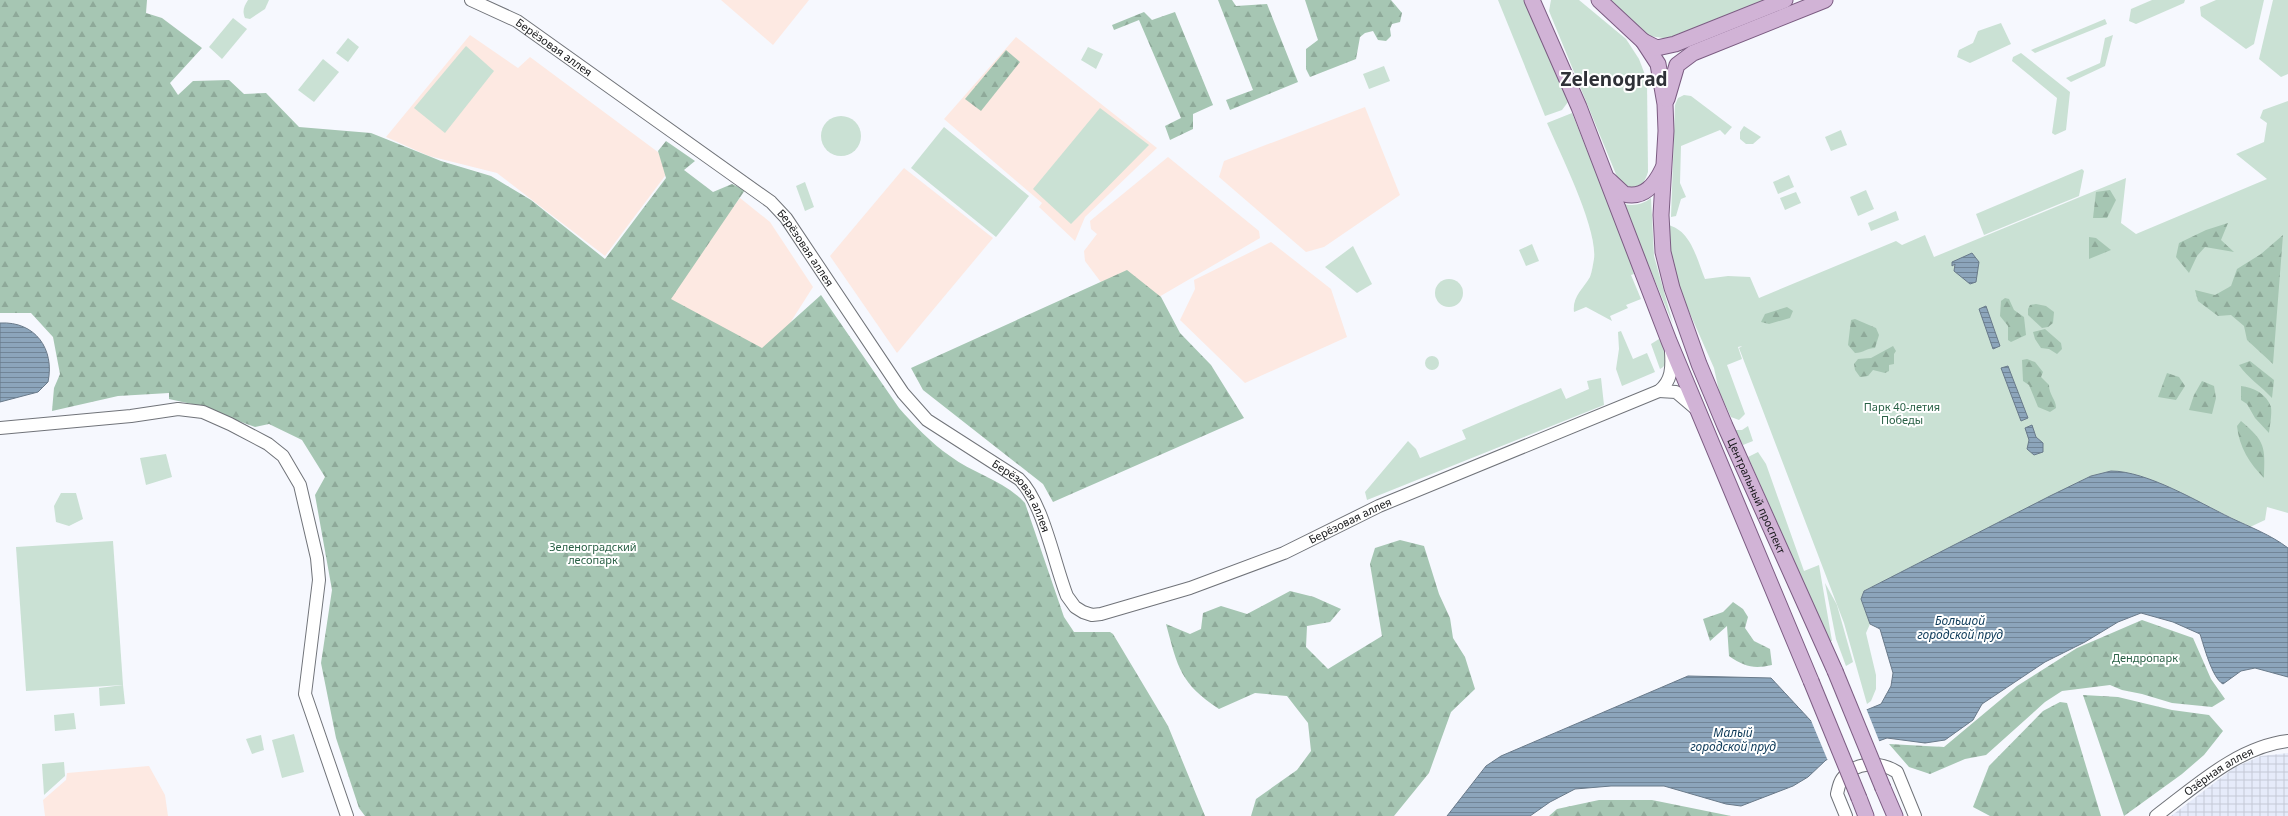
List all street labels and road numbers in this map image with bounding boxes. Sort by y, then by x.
street label: Берёзовая аллея [513,15,595,79]
street label: Берёзовая аллея [774,206,838,289]
street label: Центральный проспект [1724,435,1789,556]
street label: Берёзовая аллея [990,456,1054,534]
street label: Берёзовая аллея [1306,494,1394,547]
street label: Озёрная аллея [2180,743,2255,799]

